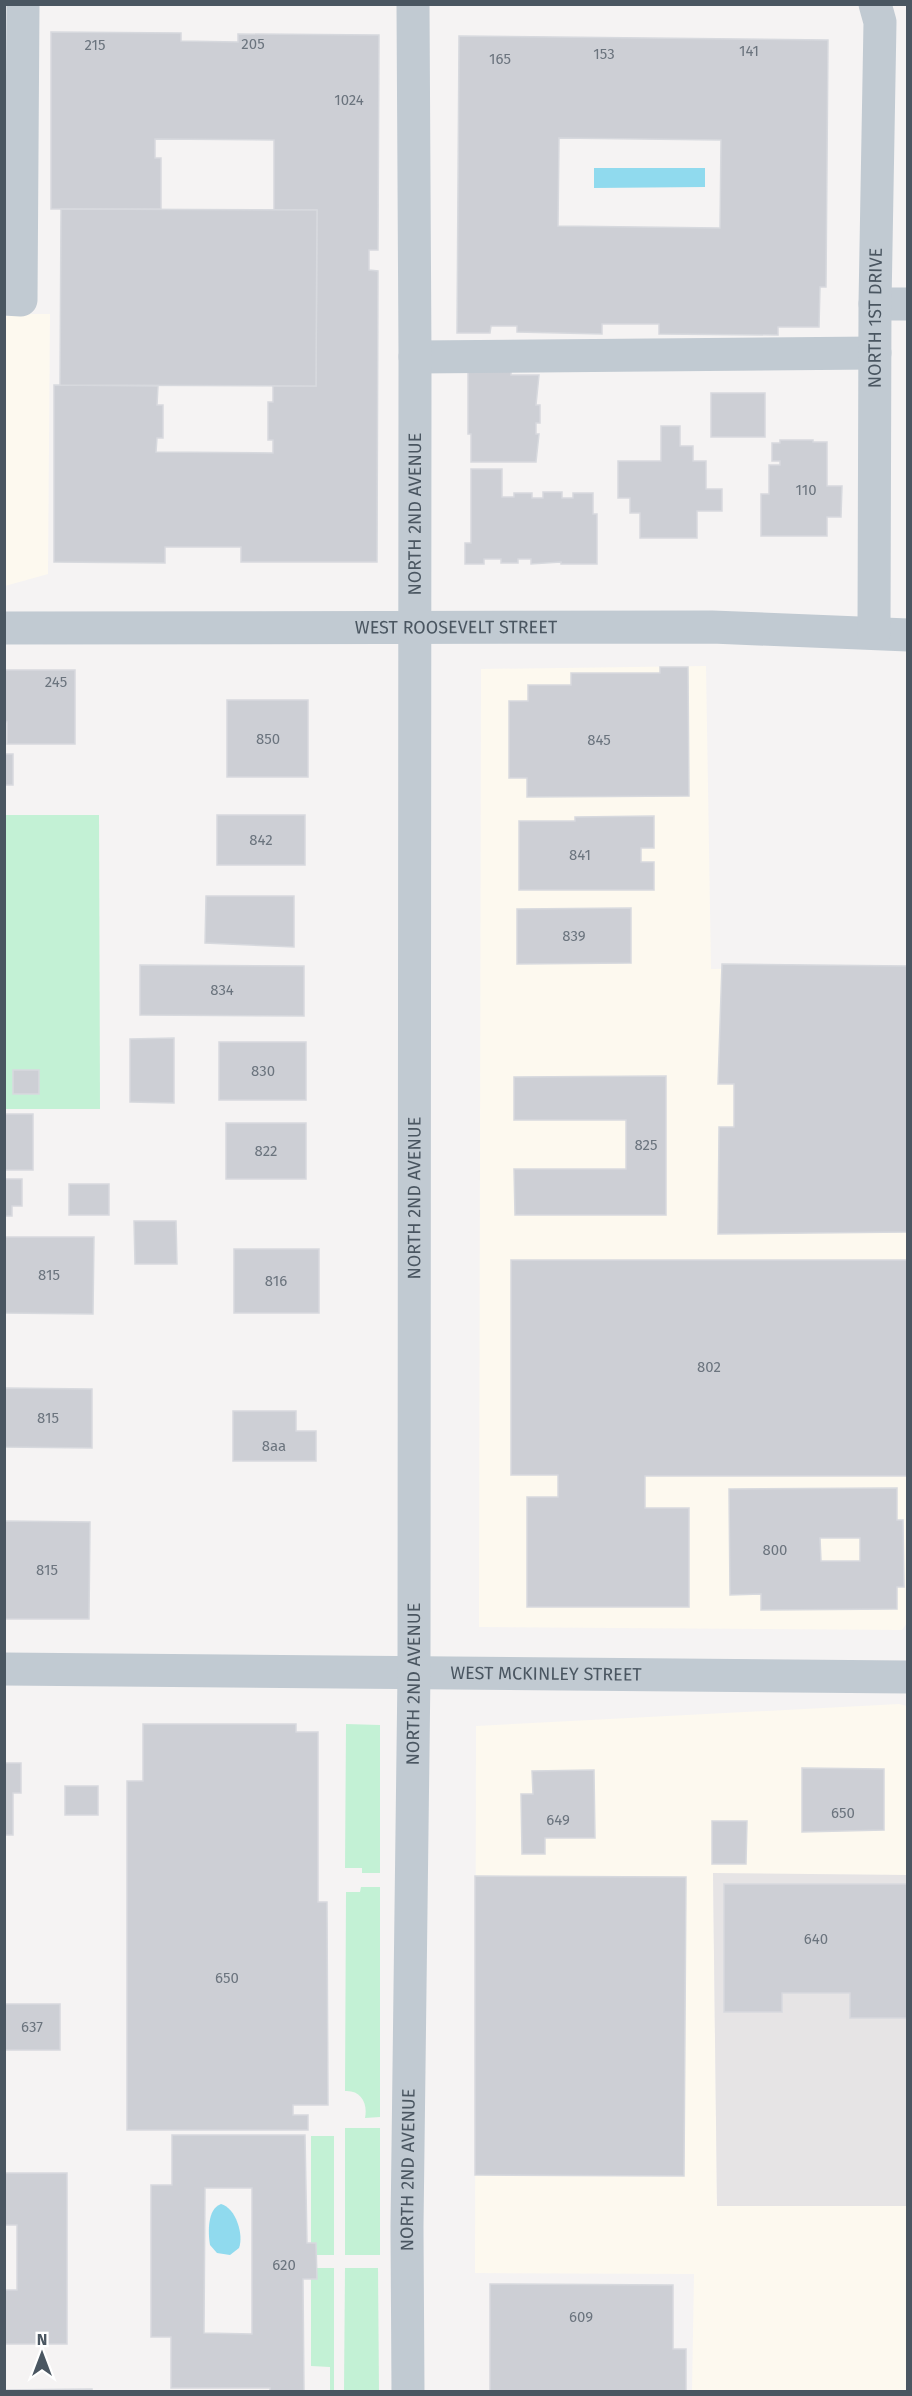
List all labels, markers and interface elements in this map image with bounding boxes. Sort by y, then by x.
house number: 205 [241,35,265,53]
house number: 215 [84,36,106,54]
house number: 141 [739,42,759,60]
house number: 153 [593,45,615,63]
house number: 165 [489,50,511,68]
house number: 1024 [334,91,364,109]
street label: NORTH 1ST DRIVE [864,248,887,388]
street label: NORTH 2ND AVENUE [404,433,426,595]
house number: 110 [795,481,817,499]
street label: WEST ROOSEVELT STREET [355,616,558,639]
house number: 245 [45,673,67,691]
house number: 850 [256,730,280,748]
house number: 845 [587,731,611,749]
house number: 842 [249,831,273,849]
house number: 841 [569,846,591,864]
house number: 839 [562,927,586,945]
house number: 834 [210,981,234,999]
house number: 830 [251,1062,275,1080]
street label: NORTH 2ND AVENUE [403,1117,425,1279]
house number: 825 [634,1136,658,1154]
house number: 822 [255,1142,277,1160]
house number: 815 [38,1266,60,1284]
house number: 816 [265,1272,287,1290]
house number: 802 [697,1358,721,1376]
house number: 815 [37,1409,59,1427]
house number: 8aa [262,1437,286,1455]
house number: 800 [762,1541,788,1559]
house number: 815 [36,1561,58,1579]
street label: NORTH 2ND AVENUE [402,1603,425,1766]
street label: WEST MCKINLEY STREET [450,1662,642,1686]
house number: 650 [831,1804,855,1822]
house number: 649 [546,1811,570,1829]
house number: 640 [804,1930,828,1948]
house number: 650 [215,1969,239,1987]
house number: 637 [21,2018,43,2036]
street label: NORTH 2ND AVENUE [396,2088,420,2251]
house number: 620 [272,2256,296,2274]
house number: 609 [569,2308,593,2326]
north arrow [12,2324,72,2384]
text: N [37,2330,47,2349]

